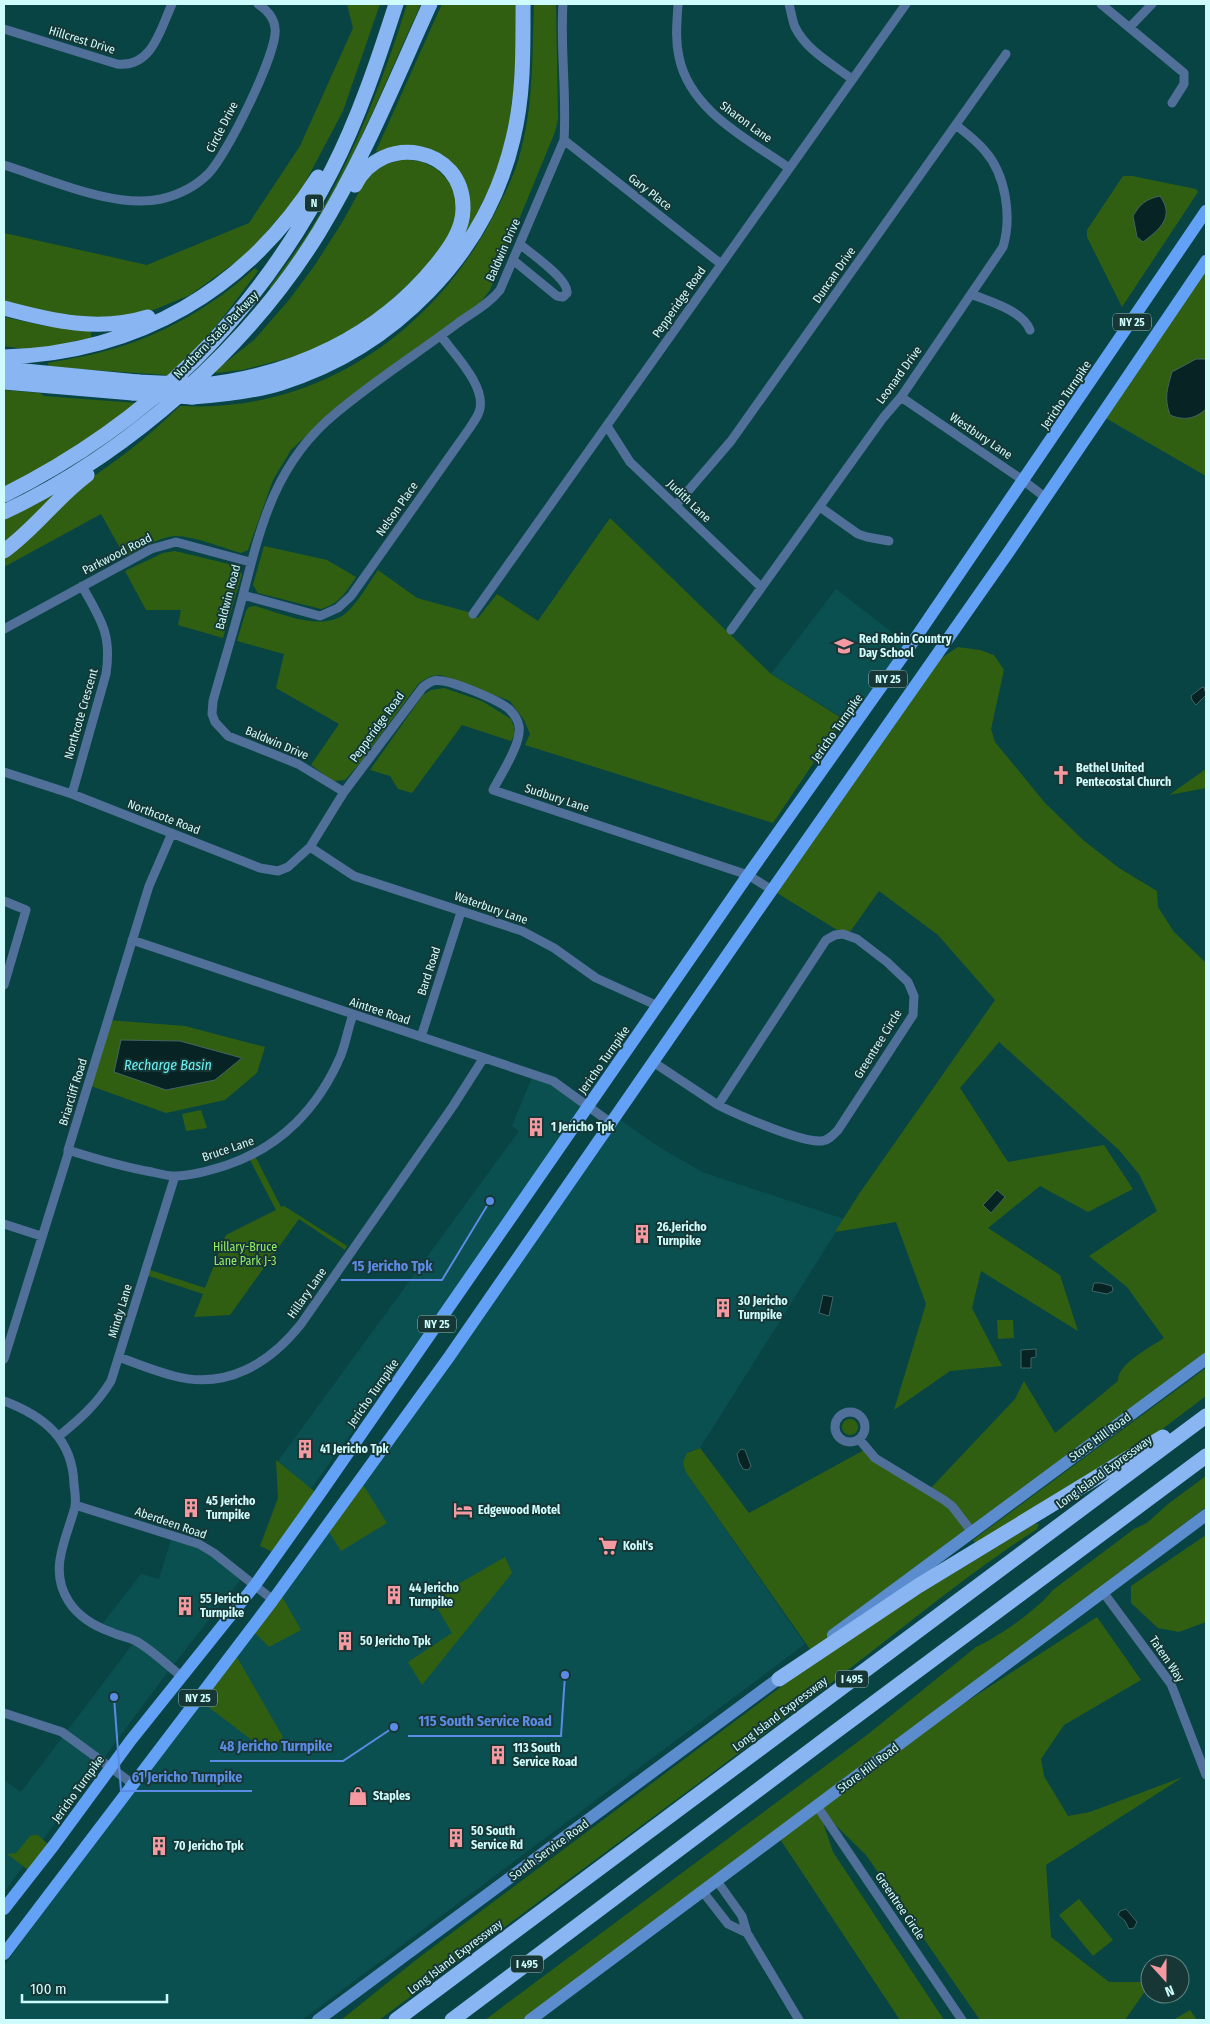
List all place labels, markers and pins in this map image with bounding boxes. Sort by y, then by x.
place label: Red Robin Country Day School [859,632,952,660]
school or university icon: Red Robin Country Day School [833,635,855,657]
place label: Bethel United Pentecostal Church [1076,761,1171,789]
church icon: Bethel United Pentecostal Church [1050,764,1072,786]
building icon: 1 Jericho Tpk [525,1116,547,1138]
place label: 1 Jericho Tpk [551,1120,615,1134]
place label: 26.Jericho Turnpike [656,1220,707,1248]
building icon: 26.Jericho Turnpike [631,1223,653,1245]
callout: 15 Jericho Tpk [341,1251,442,1280]
place label: 30 Jericho Turnpike [737,1294,788,1322]
building icon: 30 Jericho Turnpike [712,1297,734,1319]
building icon: 41 Jericho Tpk [294,1438,316,1460]
place label: 41 Jericho Tpk [320,1442,389,1456]
place label: 45 Jericho Turnpike [206,1494,256,1522]
building icon: 45 Jericho Turnpike [180,1497,202,1519]
hotel icon: Edgewood Motel [452,1499,474,1521]
place label: Edgewood Motel [478,1503,561,1517]
supermarket icon: Kohl's [597,1535,619,1557]
place label: Kohl's [623,1539,654,1553]
place label: 44 Jericho Turnpike [409,1581,459,1609]
building icon: 44 Jericho Turnpike [383,1584,405,1606]
place label: 55 Jericho Turnpike [200,1592,250,1620]
building icon: 55 Jericho Turnpike [174,1595,196,1617]
building icon: 50 Jericho Tpk [334,1630,356,1652]
place label: 50 Jericho Tpk [360,1634,431,1648]
callout: 115 South Service Road [408,1707,561,1736]
callout: 48 Jericho Turnpike [210,1732,343,1761]
place label: 113 South Service Road [513,1741,577,1769]
building icon: 113 South Service Road [487,1744,509,1766]
callout: 61 Jericho Turnpike [121,1762,252,1791]
shop icon: Staples [347,1785,369,1807]
place label: Staples [373,1789,411,1803]
place label: 50 South Service Rd [471,1824,523,1852]
building icon: 50 South Service Rd [445,1827,467,1849]
building icon: 70 Jericho Tpk [148,1835,170,1857]
place label: 70 Jericho Tpk [174,1839,245,1853]

